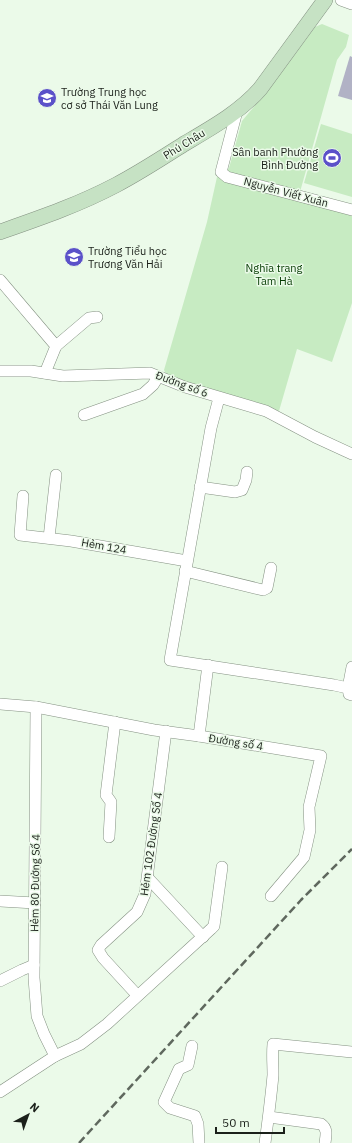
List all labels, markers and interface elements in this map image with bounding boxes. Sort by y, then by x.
place label: Trường Trung học cơ sở Thái Văn Lung [61,85,158,112]
school or university icon: Trường Trung học cơ sở Thái Văn Lung [36,87,58,109]
street label: Phú Châu [160,126,208,162]
place label: Sân banh Phường Bình Đường [232,145,318,172]
sports icon: Sân banh Phường Bình Đường [321,147,343,169]
street label: Nguyễn Viết Xuân [242,174,330,210]
place label: Trường Tiểu học Trương Văn Hải [88,244,167,271]
school or university icon: Trường Tiểu học Trương Văn Hải [63,246,85,268]
park label: Nghĩa trang Tam Hà [246,261,303,288]
street label: Đường số 6 [154,368,210,400]
street label: Hẻm 124 [80,535,128,557]
street label: Đường số 4 [208,731,265,753]
street label: Hẻm 102 Đường Số 4 [137,791,165,897]
street label: Hẻm 80 Đường Số 4 [27,833,43,932]
north arrow [8,1095,48,1135]
text: N [27,1100,42,1115]
scale bar [216,1109,284,1135]
text: 50 m [222,1115,250,1130]

